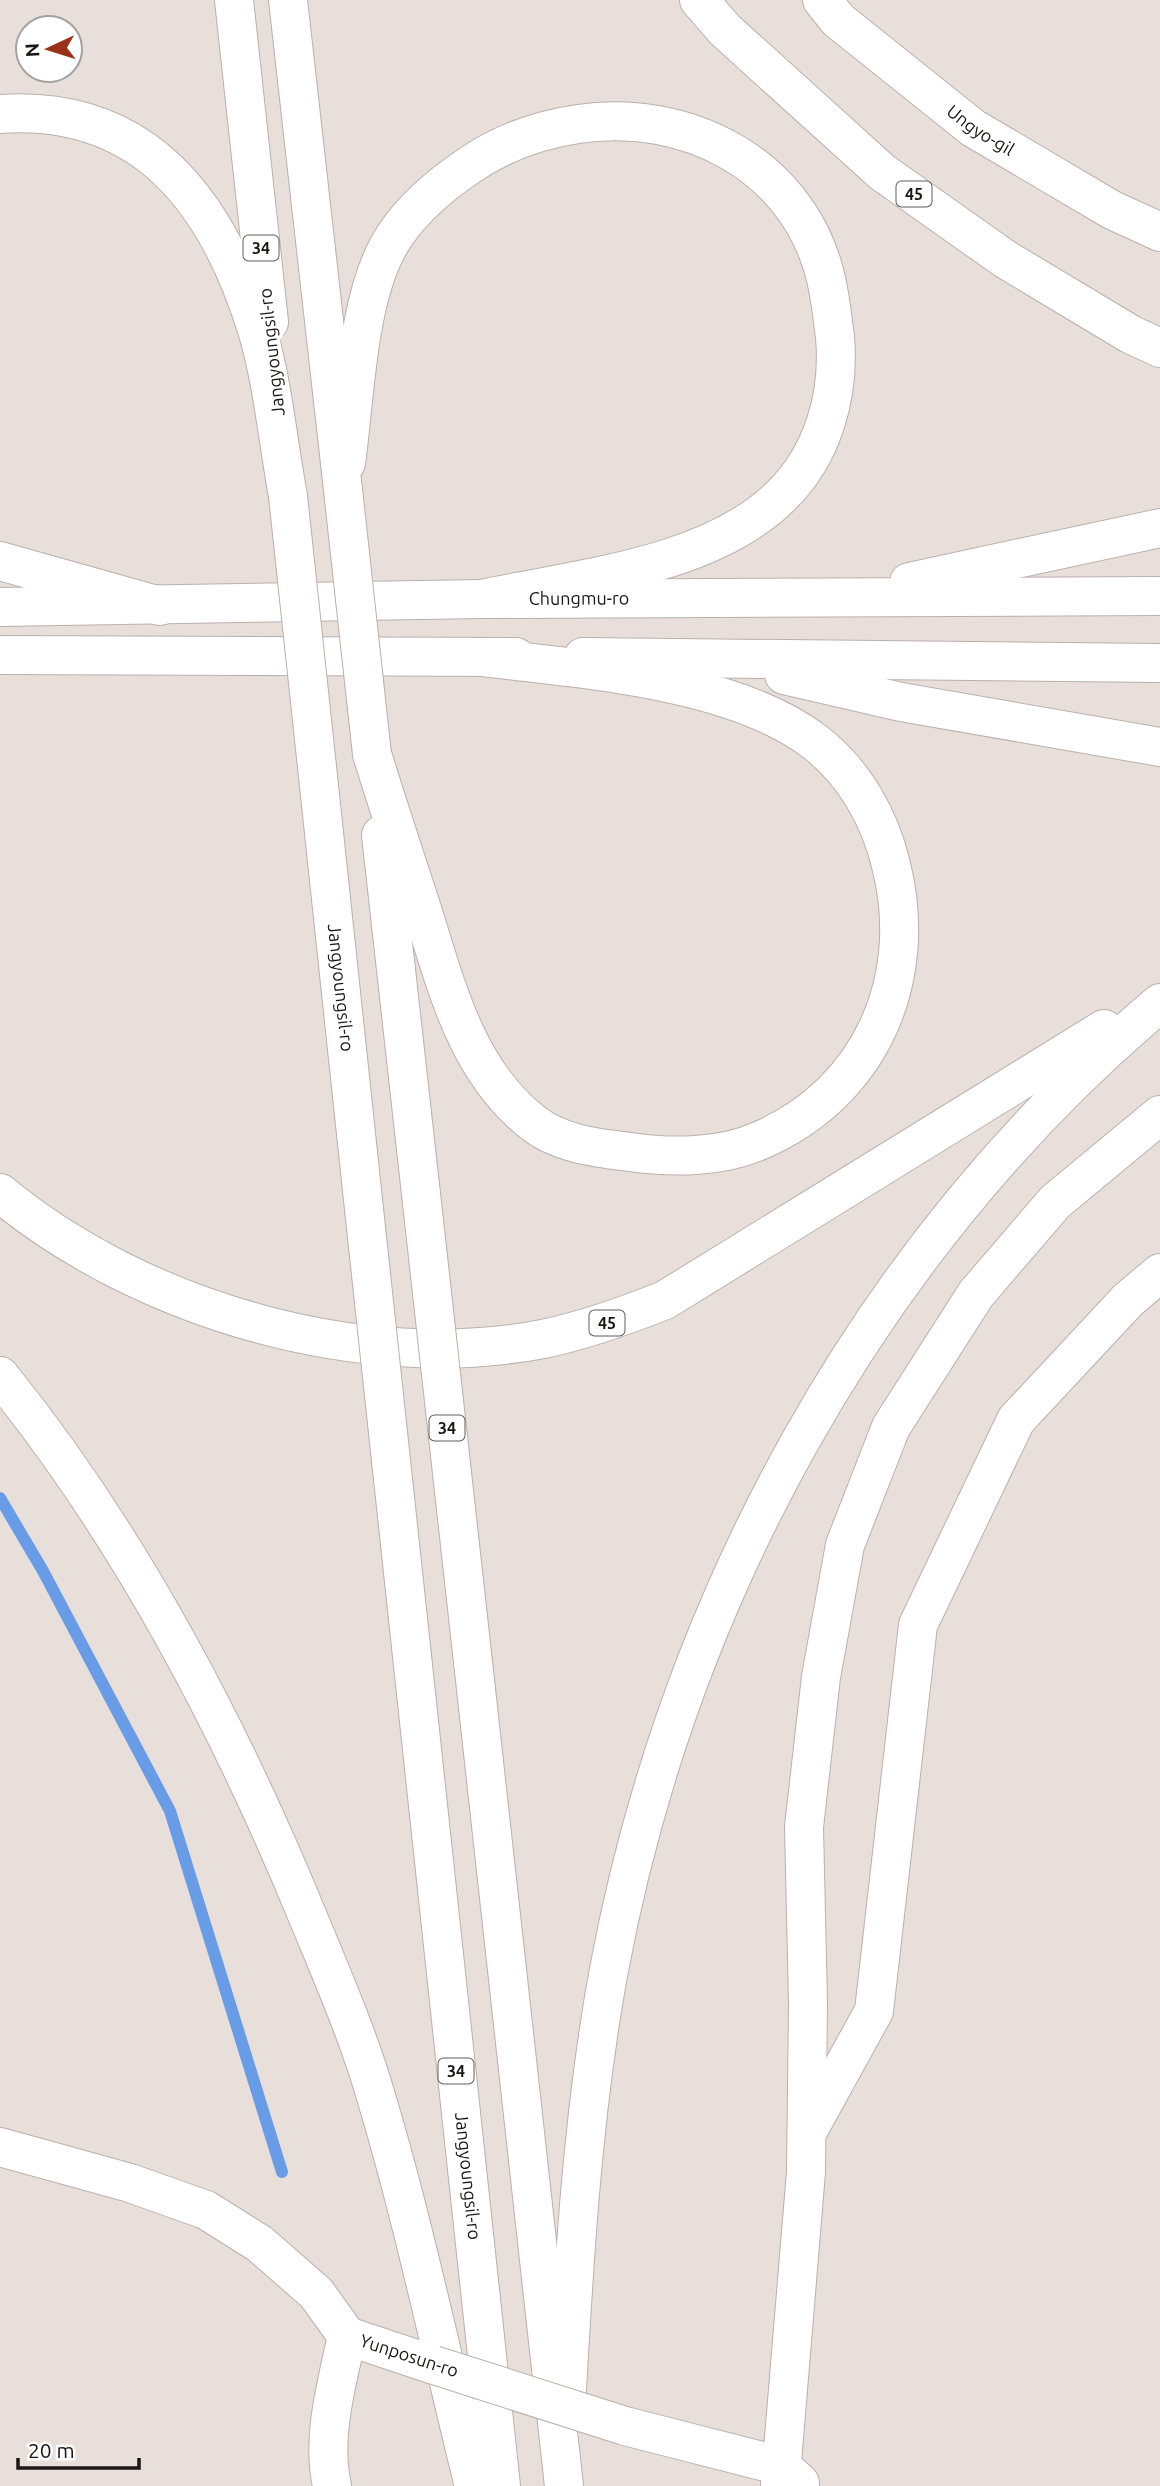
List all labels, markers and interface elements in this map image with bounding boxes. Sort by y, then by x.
north arrow [14,14,84,84]
text: N [21,42,44,58]
street label: Ungyo-gil [943,100,1018,159]
road number: 45 [897,182,932,206]
road number: 34 [244,236,278,260]
street label: Jangyoungsil-ro [254,287,288,417]
street label: Chungmu-ro [529,587,629,608]
street label: Jangyoungsil-ro [325,923,358,1052]
road number: 45 [590,1310,624,1336]
road number: 34 [430,1416,464,1440]
road number: 34 [438,2058,474,2084]
street label: Jangyoungsil-ro [452,2111,486,2241]
street label: Yunposun-ro [357,2330,461,2380]
scale bar [18,2426,138,2470]
text: 20 m [28,2438,75,2462]

